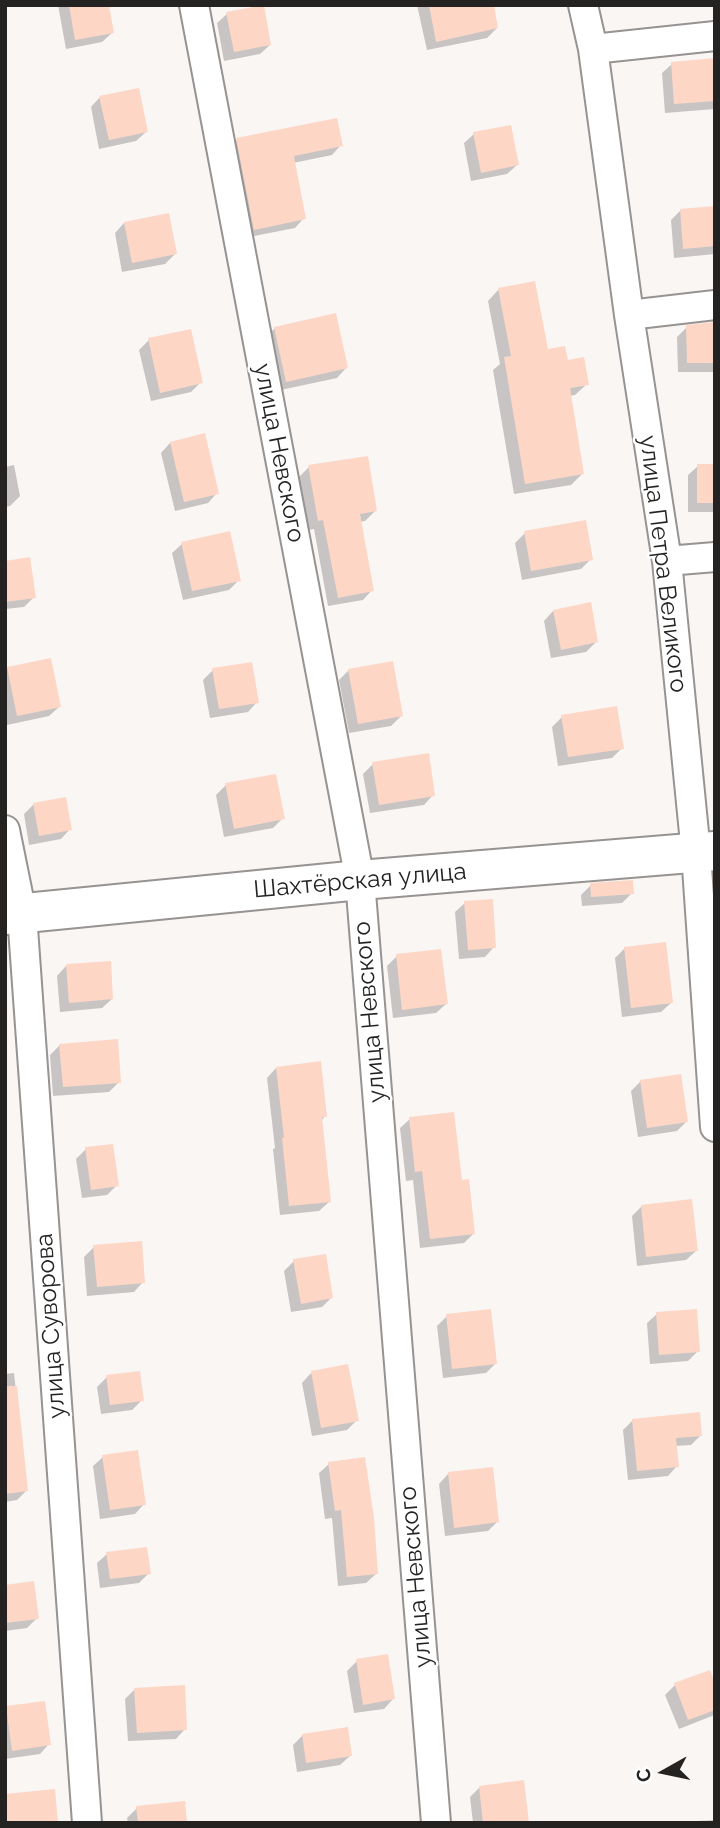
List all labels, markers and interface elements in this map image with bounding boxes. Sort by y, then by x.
street label: улица Невского [248,361,310,545]
street label: улица Петра Великого [633,434,693,694]
street label: Шахтёрская улица [252,857,468,905]
street label: улица Невского [348,920,392,1104]
street label: улица Суворова [30,1232,72,1420]
street label: улица Невского [394,1485,438,1669]
north arrow [629,1737,699,1807]
text: С [631,1767,655,1783]

